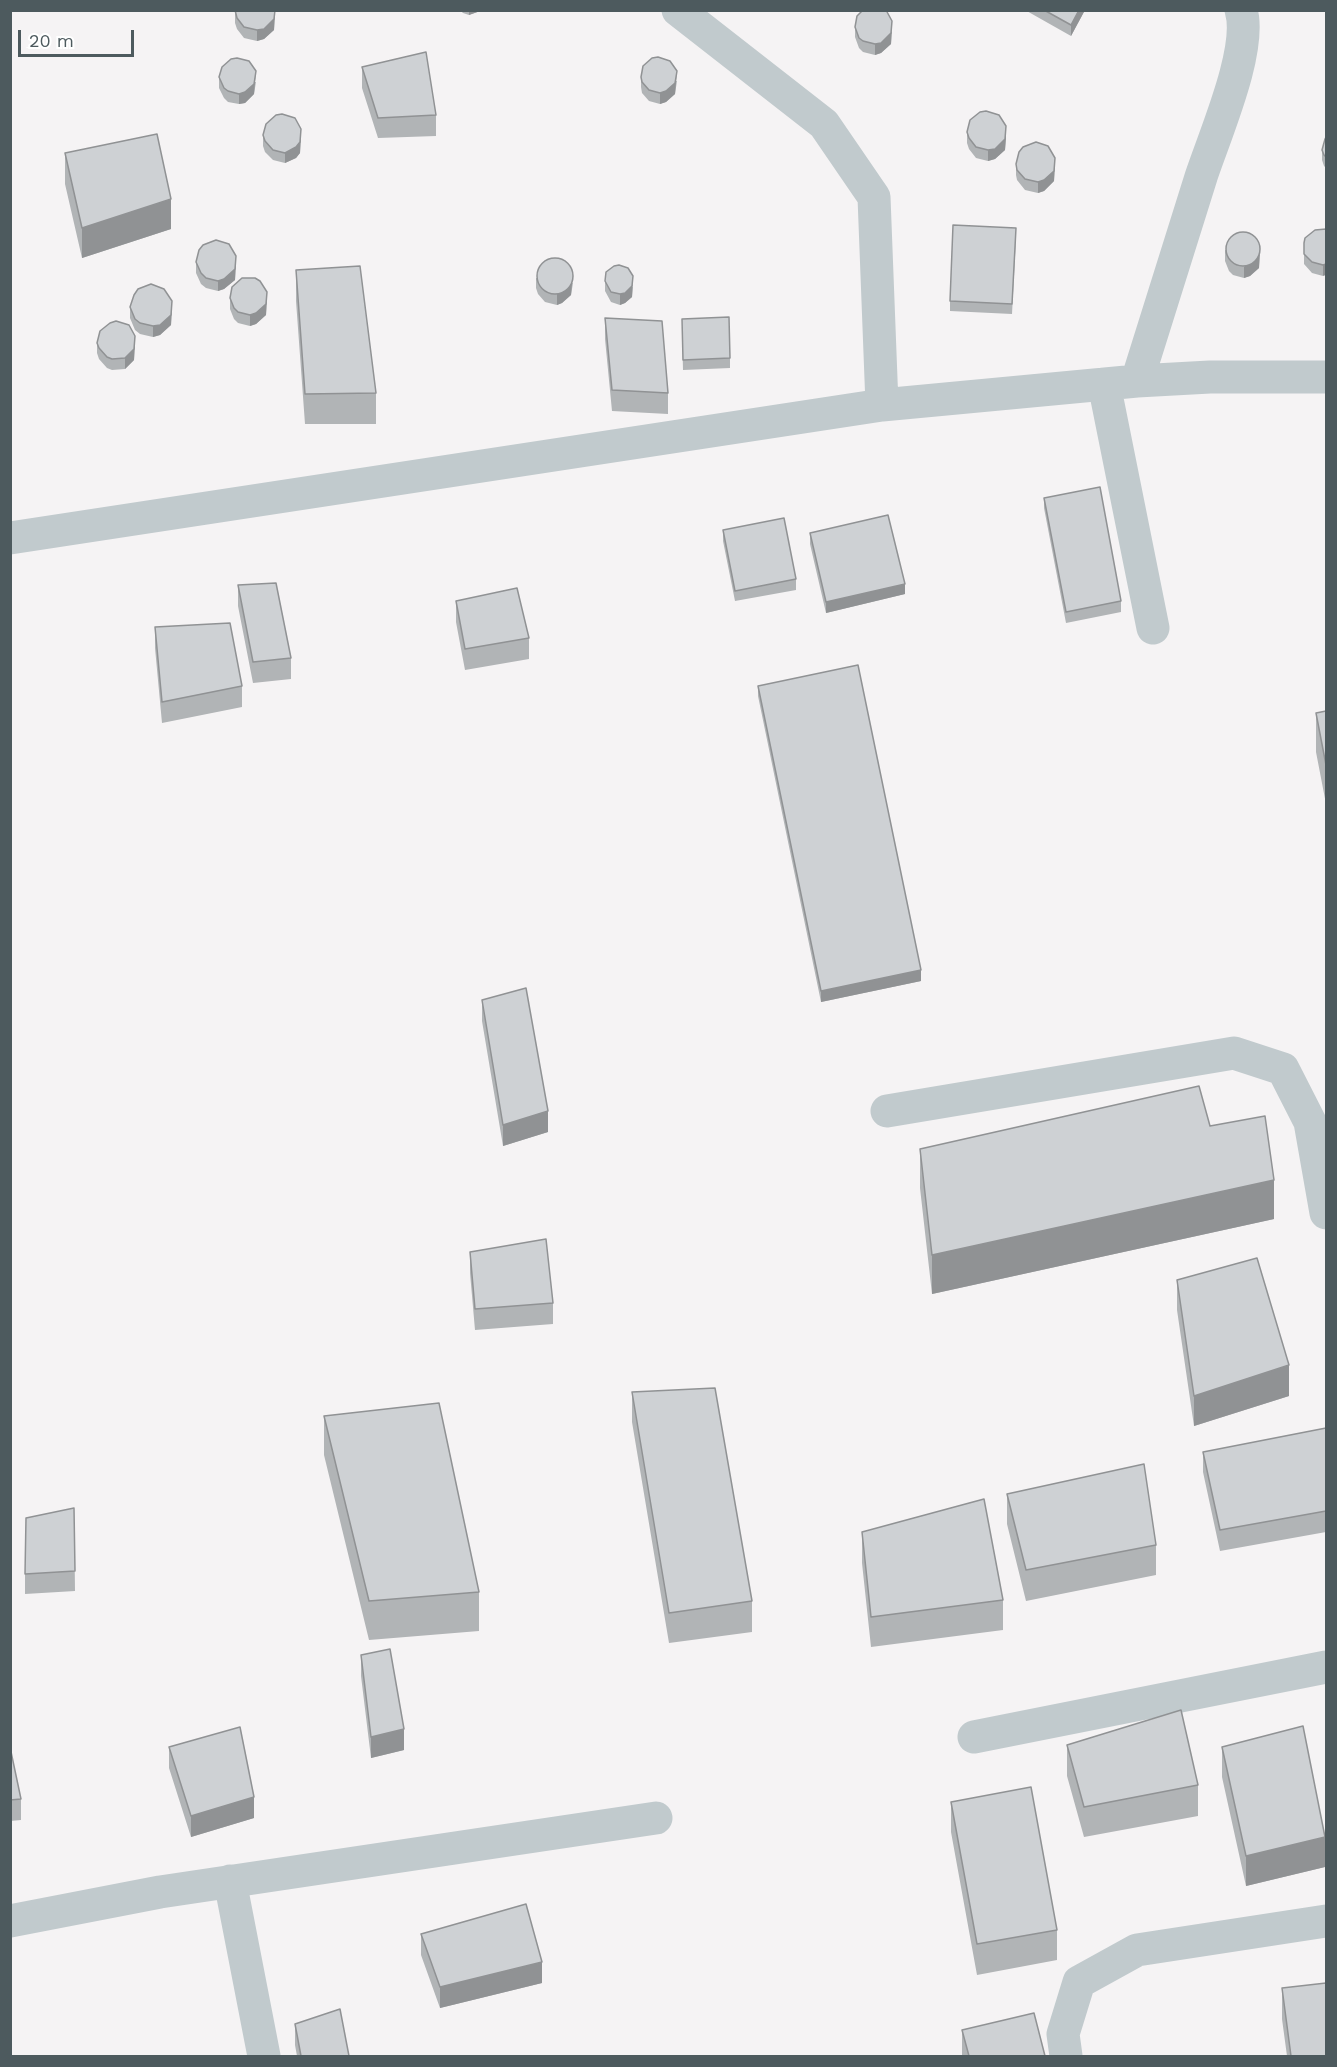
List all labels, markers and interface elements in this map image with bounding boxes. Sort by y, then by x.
scale bar [21,18,136,56]
text: 20 m [29,30,74,51]

